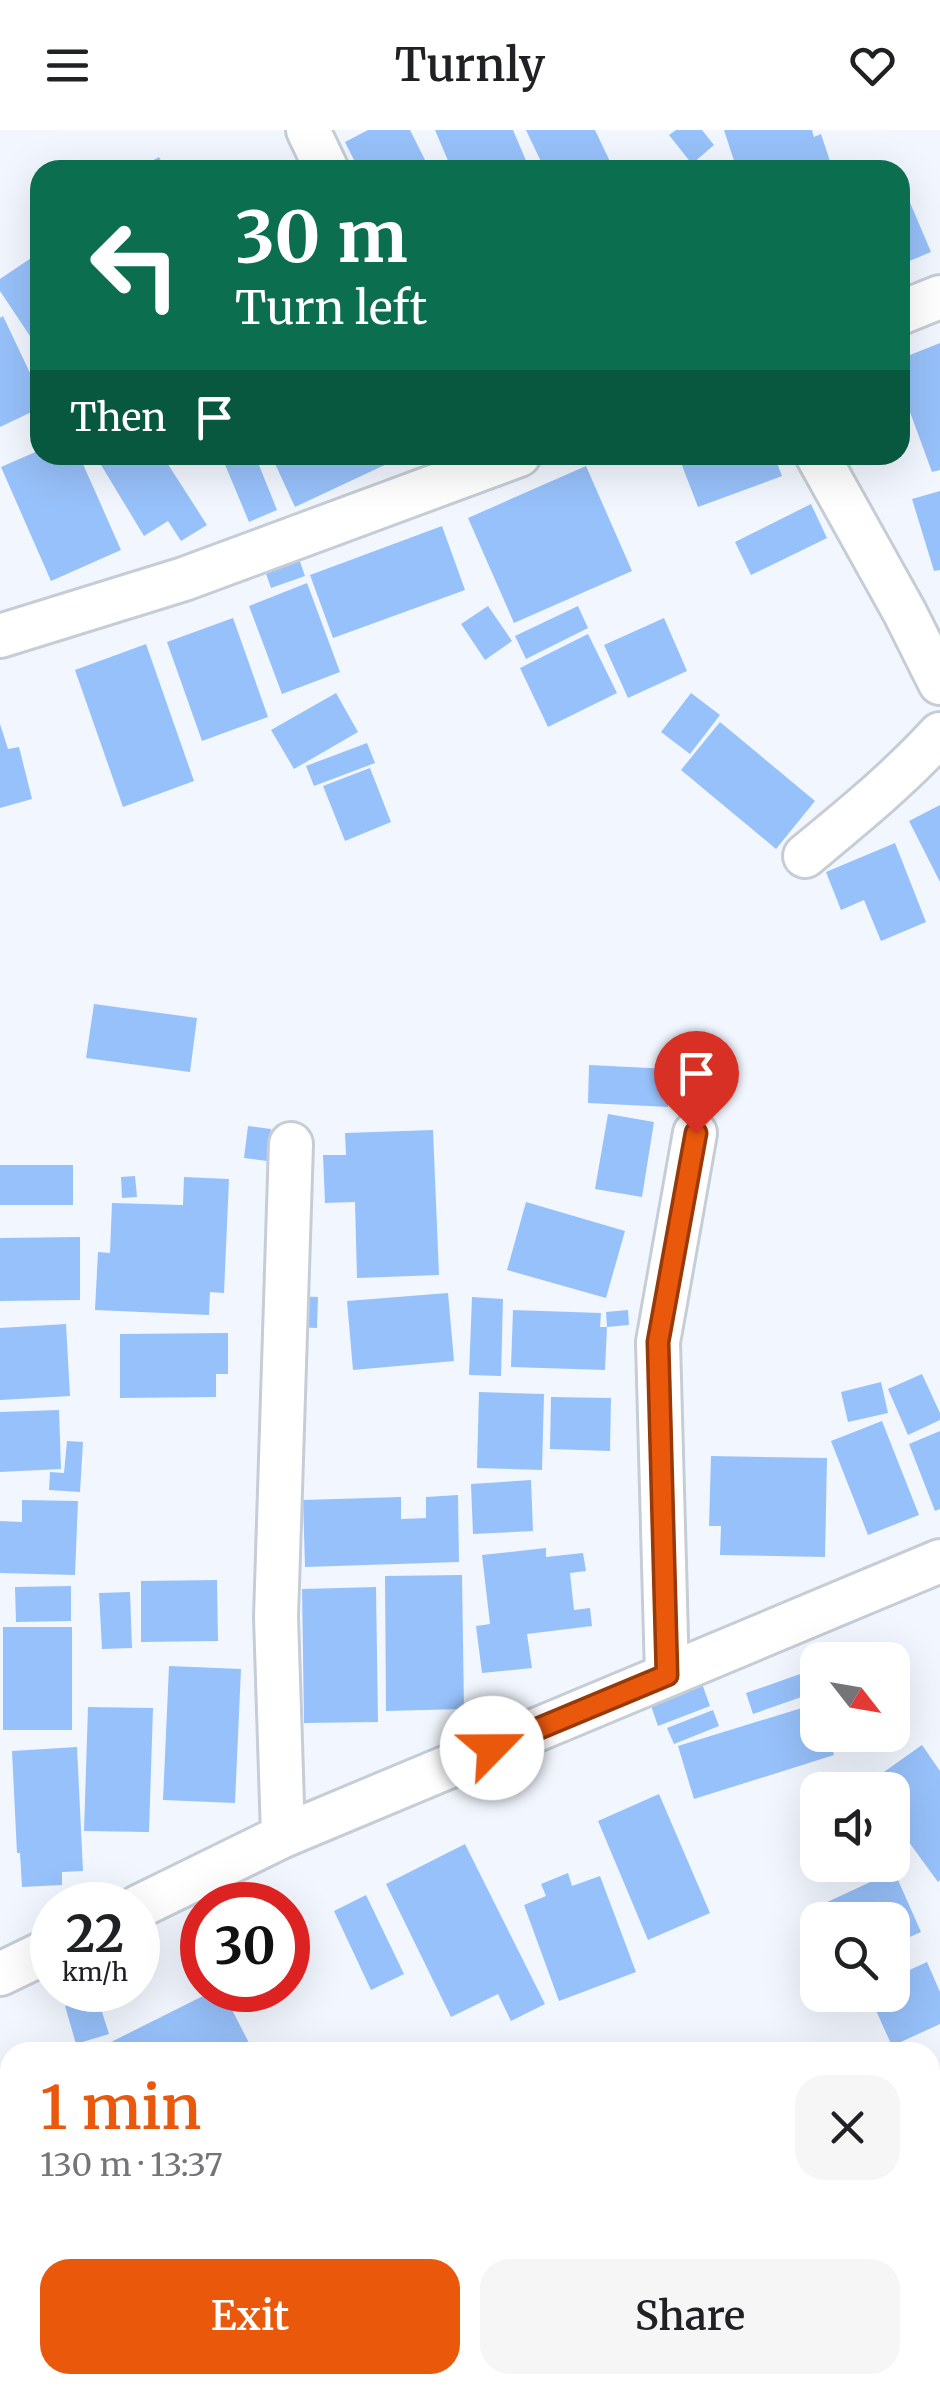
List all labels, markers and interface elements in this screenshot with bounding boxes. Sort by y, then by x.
text: Turnly [395,37,545,93]
icon: menu [40,38,95,93]
icon: heart [845,38,900,93]
text: 30 m [235,193,408,281]
icon: left [70,200,200,330]
text: Turn left [235,280,427,336]
icon: arrive [187,390,242,445]
text: Then [70,394,167,441]
pin [654,1031,739,1134]
icon: arrive [669,1046,724,1101]
north arrow [800,1642,910,1752]
map controls [800,1642,910,2012]
position arrow [440,1696,544,1800]
button: sound [800,1772,910,1882]
speed limit sign: 30 [180,1882,310,2012]
button: search [800,1902,910,2012]
text: 22 [66,1903,124,1966]
text: km/h [62,1956,128,1988]
text: 1 min [40,2070,201,2145]
button: close [795,2075,900,2180]
text: 130 m · 13:37 [40,2145,223,2185]
button: Exit [40,2259,460,2374]
button: Share [480,2259,900,2374]

